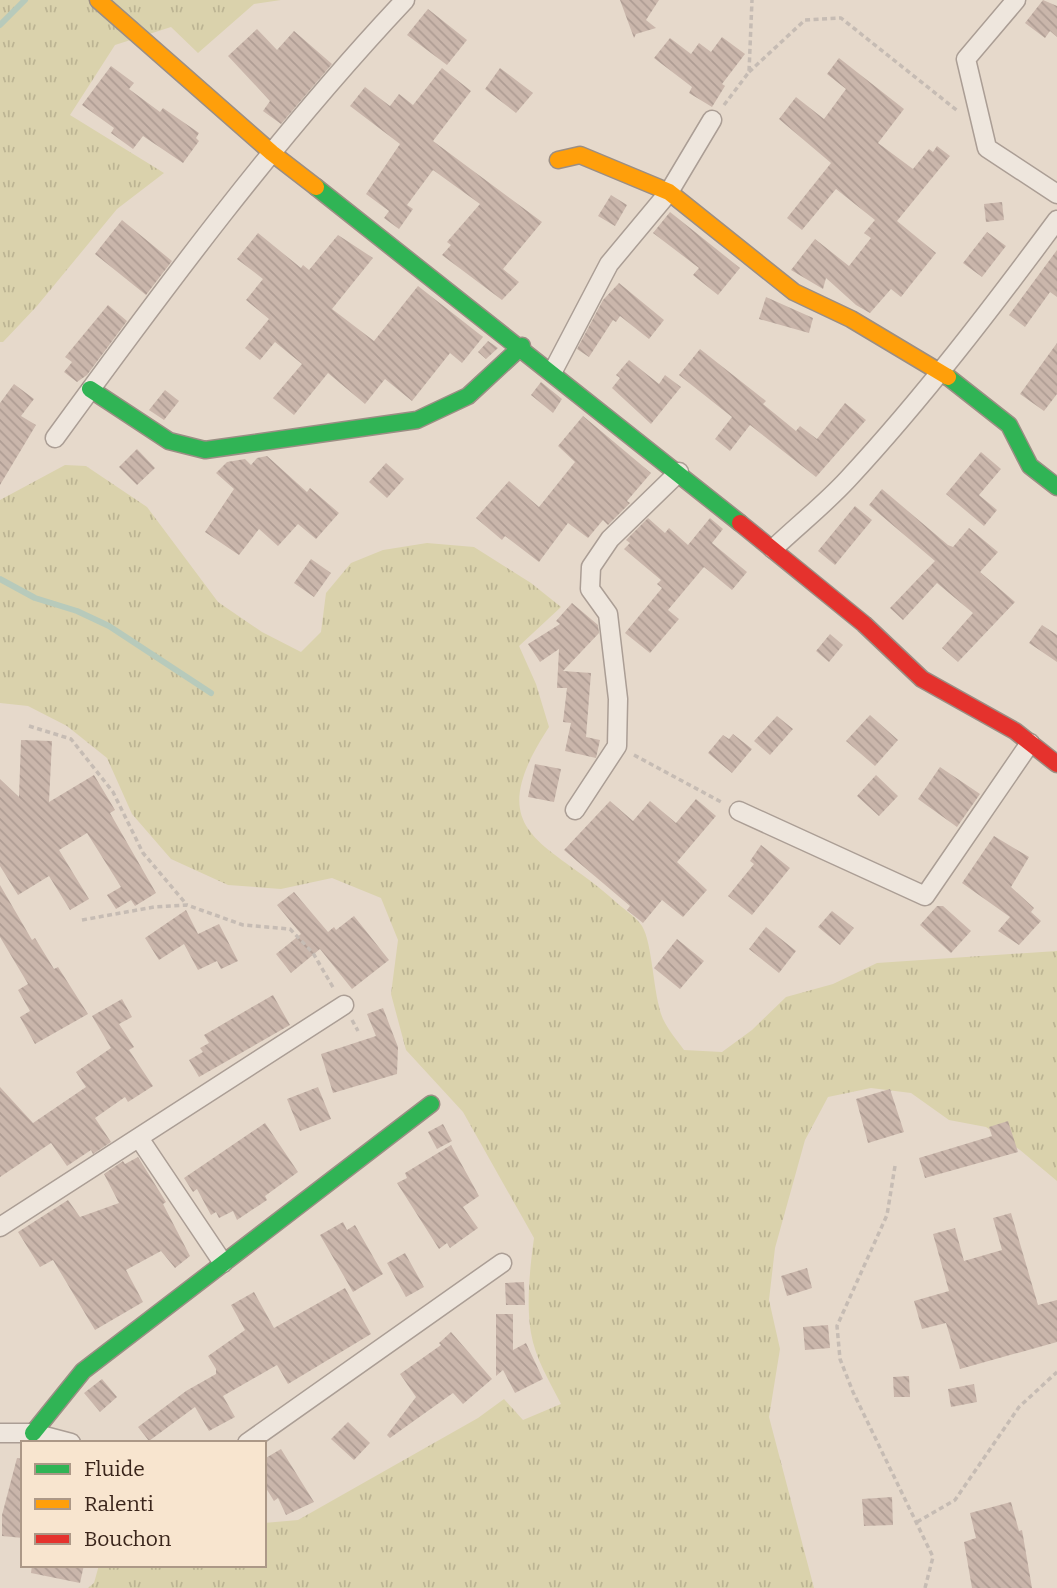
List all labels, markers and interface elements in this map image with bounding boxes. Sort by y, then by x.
legend [21,1441,266,1567]
text: Fluide [84,1456,145,1482]
text: Ralenti [84,1491,154,1517]
text: Bouchon [84,1526,171,1552]

